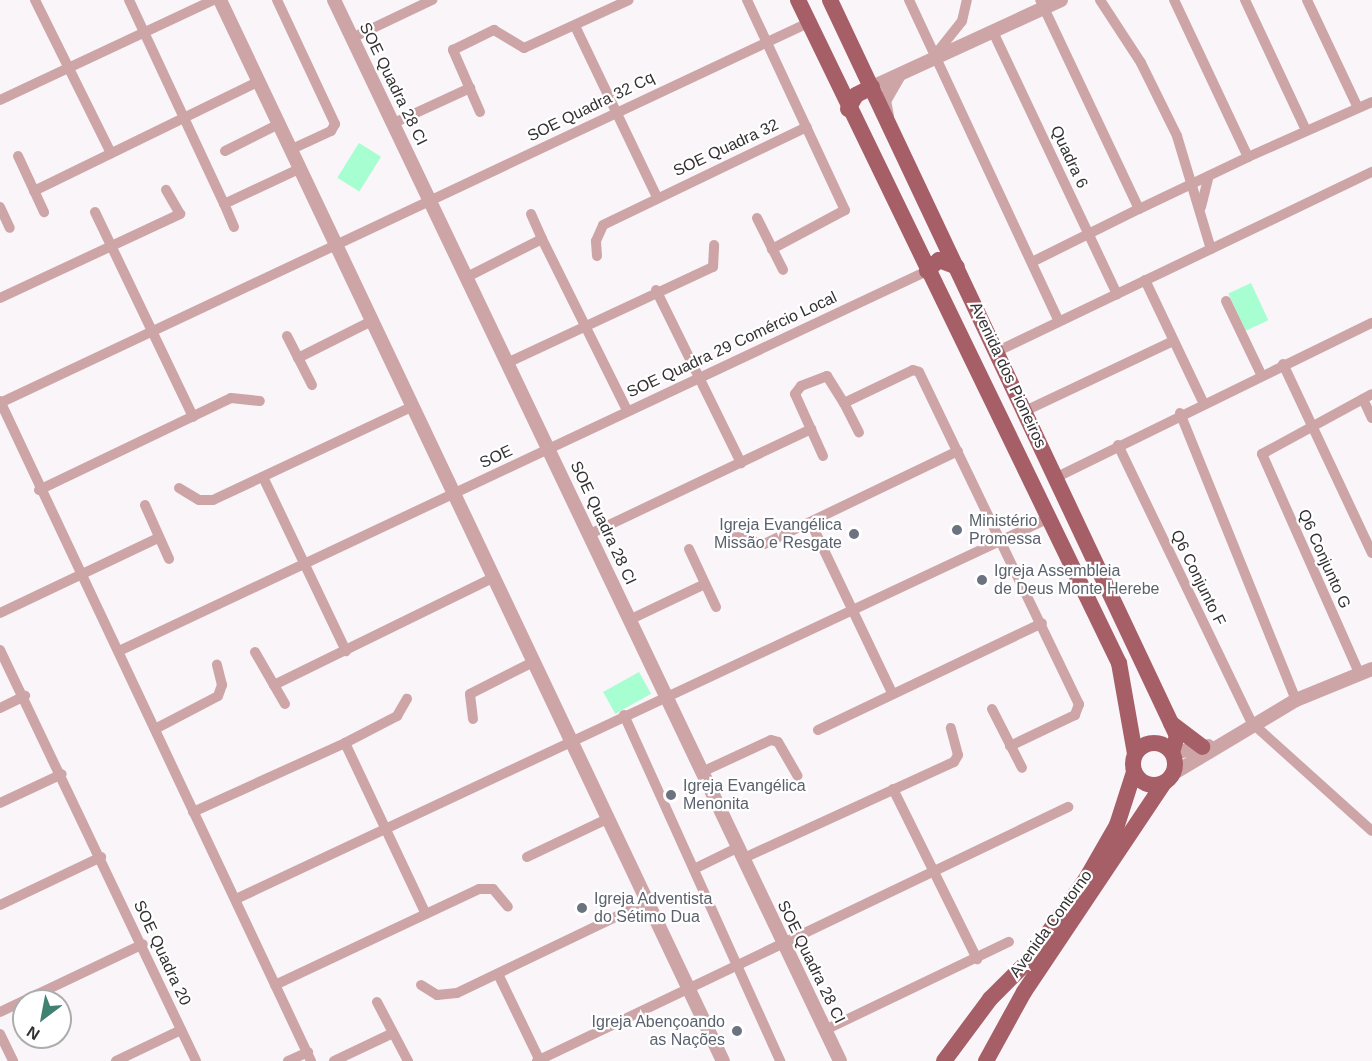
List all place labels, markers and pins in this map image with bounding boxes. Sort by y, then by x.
place label: Ministério Promessa [969,511,1041,549]
place label: Igreja Evangélica Missão e Resgate [714,515,842,553]
marker: Ministério Promessa [950,523,964,537]
marker: Igreja Evangélica Missão e Resgate [847,527,861,541]
place label: Igreja Assembleia de Deus Monte Herebe [994,561,1159,599]
marker: Igreja Assembleia de Deus Monte Herebe [975,573,989,587]
place label: Igreja Evangélica Menonita [683,776,806,814]
marker: Igreja Evangélica Menonita [664,788,678,802]
place label: Igreja Adventista do Sétimo Dua [594,889,713,927]
marker: Igreja Adventista do Sétimo Dua [575,901,589,915]
place label: Igreja Abençoando as Nações [591,1012,725,1050]
marker: Igreja Abençoando as Nações [730,1024,744,1038]

